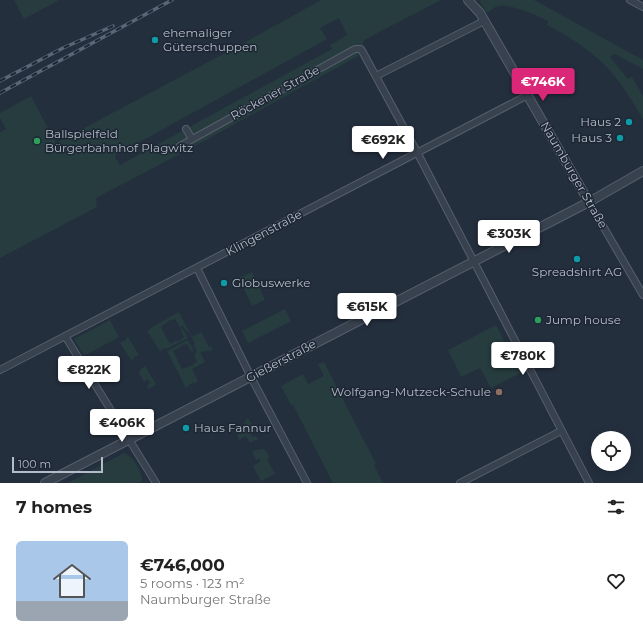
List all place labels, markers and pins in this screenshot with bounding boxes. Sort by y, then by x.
place label: ehemaliger Güterschuppen [163,25,257,54]
marker: ehemaliger Güterschuppen [150,35,160,45]
pin: €746K [515,68,571,102]
place label: Haus 2 [580,114,621,129]
marker: Haus 2 [624,117,634,127]
place label: Ballspielfeld Bürgerbahnhof Plagwitz [45,126,193,155]
pin: €692K [355,126,411,160]
place label: Haus 3 [571,130,612,145]
marker: Haus 3 [615,133,625,143]
marker: Ballspielfeld Bürgerbahnhof Plagwitz [32,136,42,146]
pin: €303K [481,220,537,254]
marker: Spreadshirt AG [572,254,582,264]
place label: Spreadshirt AG [532,264,622,279]
place label: Globuswerke [232,275,310,290]
marker: Globuswerke [219,278,229,288]
pin: €615K [339,293,395,327]
place label: Jump house [545,312,621,327]
marker: Jump house [533,315,543,325]
pin: €780K [495,342,551,376]
pin: €822K [61,356,117,390]
place label: Wolfgang-Mutzeck-Schule [331,384,491,399]
marker: Wolfgang-Mutzeck-Schule [494,387,504,397]
pin: €406K [94,409,150,443]
place label: Haus Fannur [194,420,272,435]
marker: Haus Fannur [181,423,191,433]

